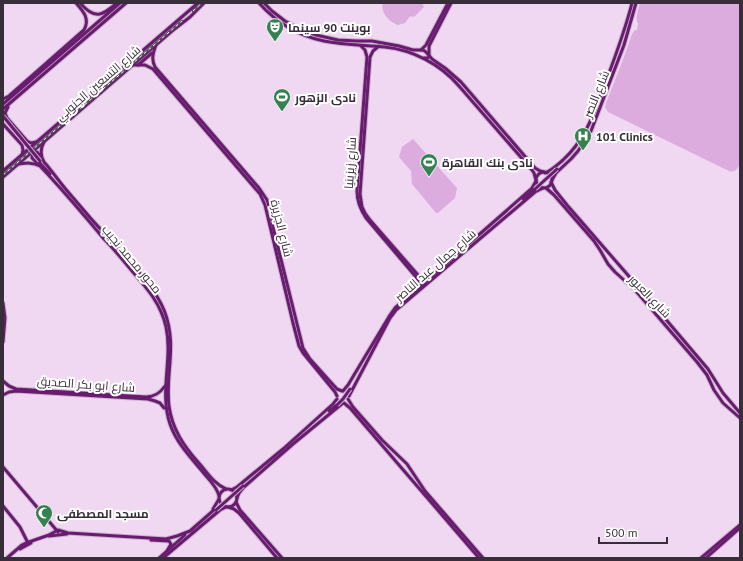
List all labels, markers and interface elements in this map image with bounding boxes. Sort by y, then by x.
theatre icon: بوينت 90 سينما [265,17,285,42]
place label: بوينت 90 سينما [288,20,370,36]
street label: شارع التسعين الجنوبي [52,42,146,126]
street label: شارع النصر [579,68,613,121]
sports icon: نادى الزهور [272,87,292,112]
place label: نادى الزهور [294,90,356,106]
hospital icon: 101 Clinics [573,126,593,151]
place label: 101 Clinics [596,129,653,144]
street label: شارع زيزينيا [341,136,360,190]
sports icon: نادى بنك القاهرة [419,152,439,177]
place label: نادى بنك القاهرة [442,155,533,171]
street label: شارع الجزيرة [267,198,296,259]
street label: محور محمد نجيب [99,222,165,296]
street label: شارع جمال عبد الناصر [391,226,479,306]
street label: شارع العبور [624,271,674,321]
street label: شارع ابو بكر الصديق [36,373,136,396]
mosque icon: مسجد المصطفى [34,503,54,528]
place label: مسجد المصطفى [57,506,149,522]
scale bar [599,519,667,545]
text: 500 m [605,525,638,540]

